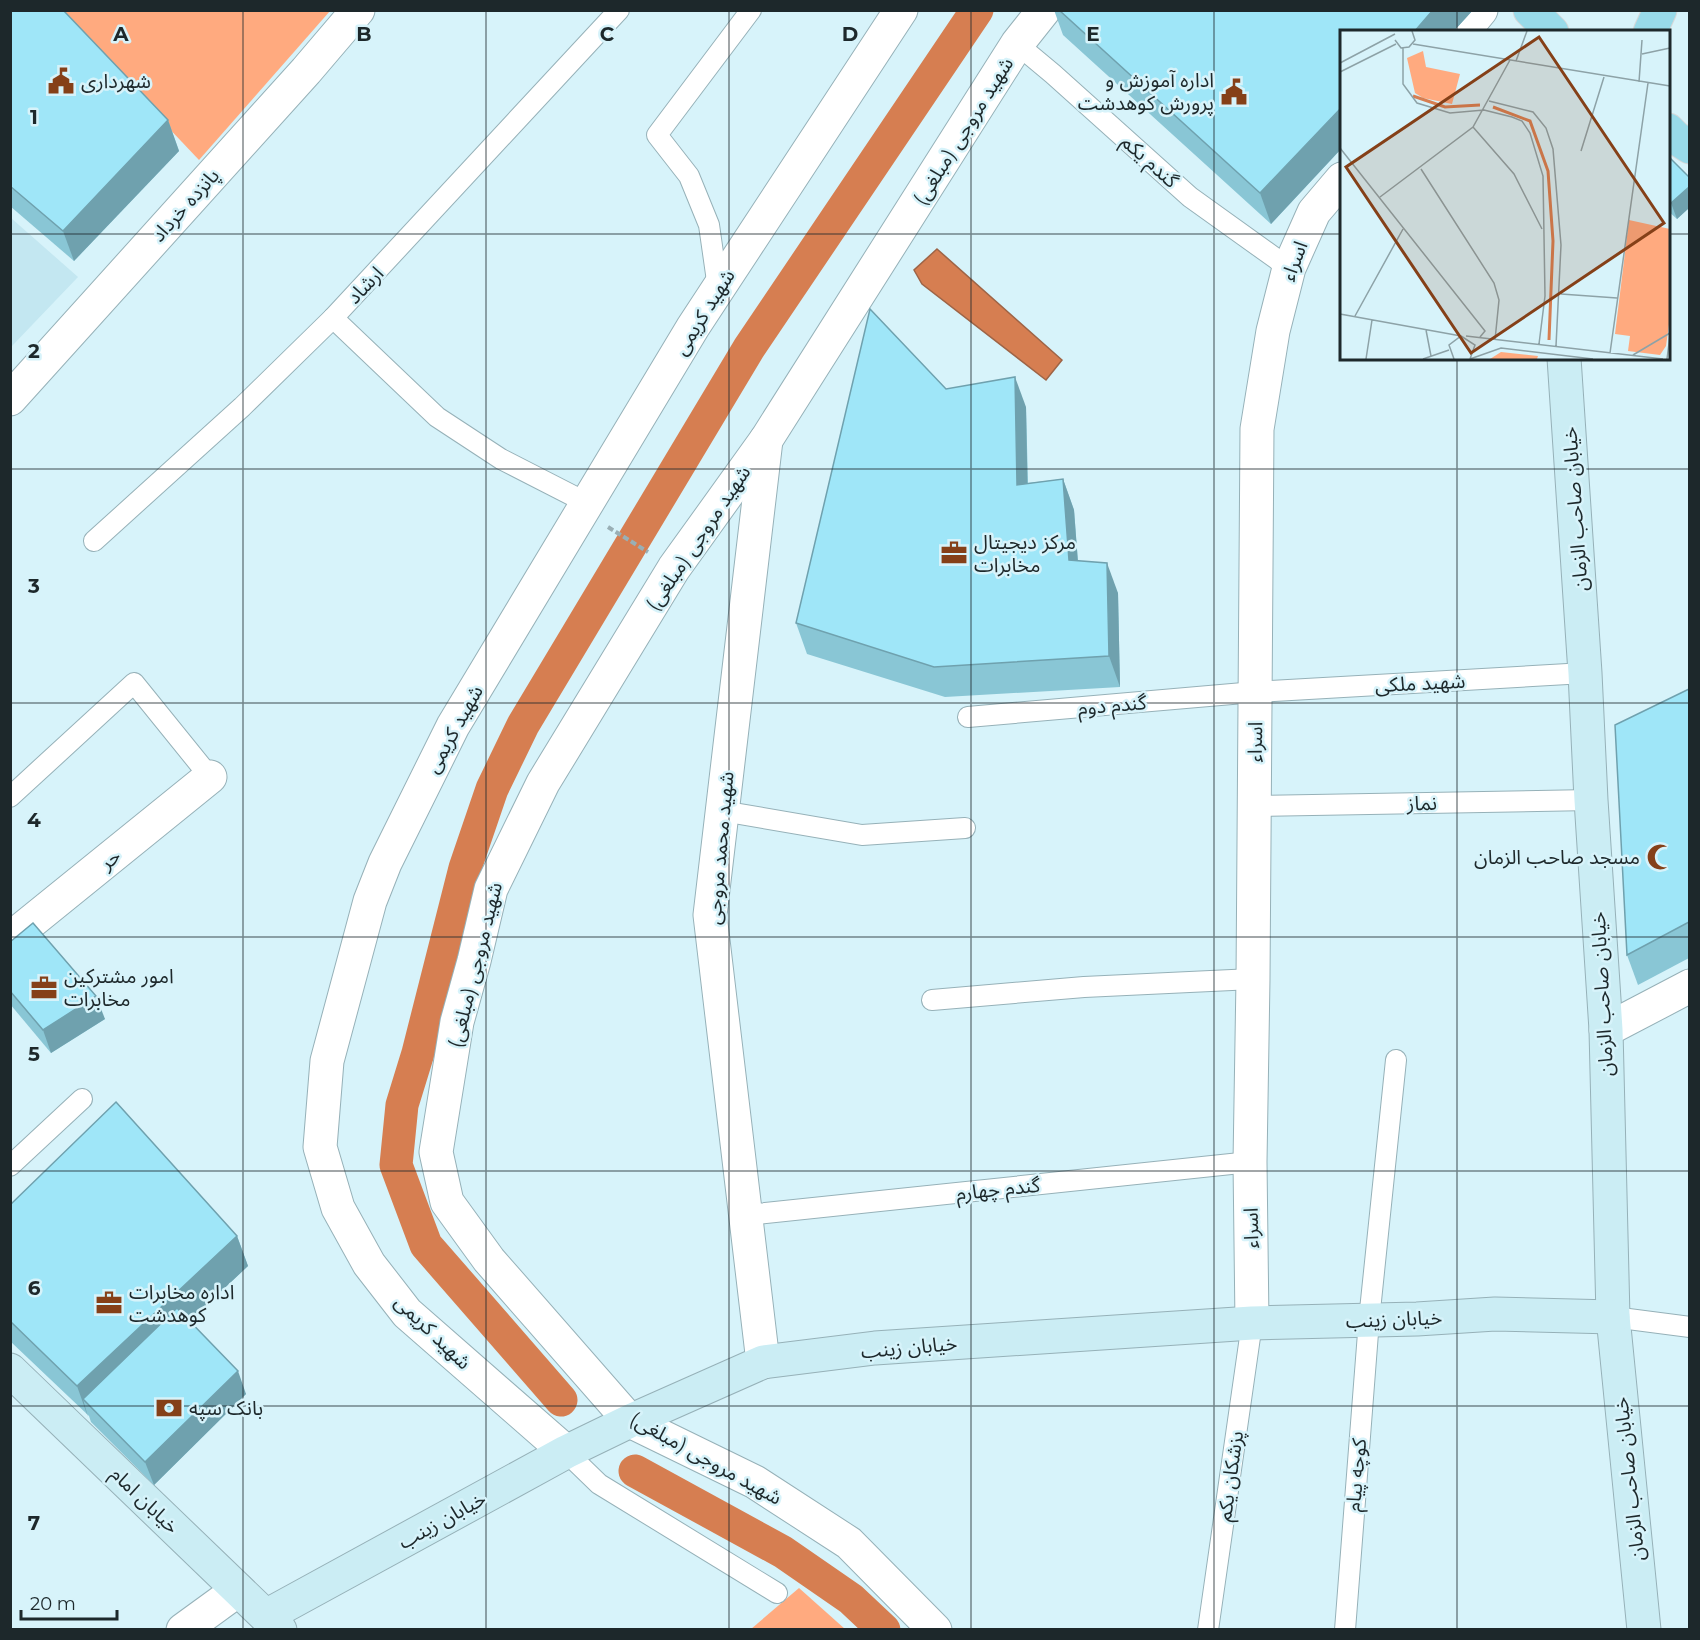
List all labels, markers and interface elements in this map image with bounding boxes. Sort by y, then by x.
text: A [112,22,129,46]
text: B [356,22,372,46]
text: C [600,22,615,46]
text: D [842,22,858,46]
text: E [1086,22,1100,46]
inset map [1340,30,1670,360]
street label: شهید مروجی (مبلغی) [908,53,1018,209]
public building icon: شهرداری [46,66,76,96]
place label: اداره آموزش و پرورش کوهدشت [1078,68,1214,116]
place label: شهرداری [81,69,151,93]
public building icon: اداره آموزش و پرورش کوهدشت [1219,77,1249,107]
text: 1 [30,105,38,129]
street label: گندم یکم [1115,129,1184,195]
street label: پانزده خرداد [146,163,225,247]
street label: اسراء [1275,238,1313,284]
street label: ارشاد [342,261,388,309]
street label: شهید کریمی [668,265,740,359]
text: 2 [28,339,40,363]
street label: خیابان صاحب الزمان [1557,426,1593,592]
street label: شهید مروجی (مبلغی) [641,461,755,615]
place label: مرکز دیجیتال مخابرات [974,530,1076,577]
office icon: مرکز دیجیتال مخابرات [939,538,969,568]
text: 3 [27,574,40,598]
street label: شهید ملکی [1374,669,1466,697]
street label: شهید کریمی [420,681,488,777]
street label: گندم دوم [1077,690,1148,723]
street label: اسراء [1243,721,1267,763]
street label: شهید محمد مروجی [701,770,739,926]
street label: نماز [1406,791,1437,815]
text: 4 [27,808,41,832]
mosque icon: مسجد صاحب الزمان [1645,842,1675,872]
street label: حر [94,843,125,875]
place label: مسجد صاحب الزمان [1474,845,1640,869]
street label: شهید مروجی (مبلغی) [443,880,507,1050]
street label: خیابان صاحب الزمان [1586,911,1618,1077]
place label: امور مشترکین مخابرات [64,964,174,1011]
office icon: امور مشترکین مخابرات [29,973,59,1003]
text: 5 [28,1042,40,1066]
street label: گندم چهارم [955,1173,1042,1208]
street label: اسراء [1239,1207,1263,1249]
text: 6 [28,1276,41,1300]
place label: اداره مخابرات کوهدشت [129,1280,234,1327]
office icon: اداره مخابرات کوهدشت [94,1288,124,1318]
street label: شهید کریمی [390,1290,476,1374]
street label: خیابان زینب [1345,1305,1443,1333]
street label: خیابان زینب [860,1331,958,1363]
bank icon: بانک سپه [154,1393,184,1423]
place label: بانک سپه [189,1396,263,1421]
street label: خیابان صاحب الزمان [1608,1396,1650,1562]
street label: شهید مروجی (مبلغی) [626,1406,786,1510]
street label: پزشکان یکم [1212,1429,1251,1523]
street label: کوچه پیام [1341,1437,1374,1513]
street label: خیابان امام [104,1462,184,1541]
street label: خیابان زینب [394,1486,490,1554]
text: 7 [28,1511,40,1535]
scale bar [21,1583,117,1621]
text: 20 m [30,1593,76,1615]

